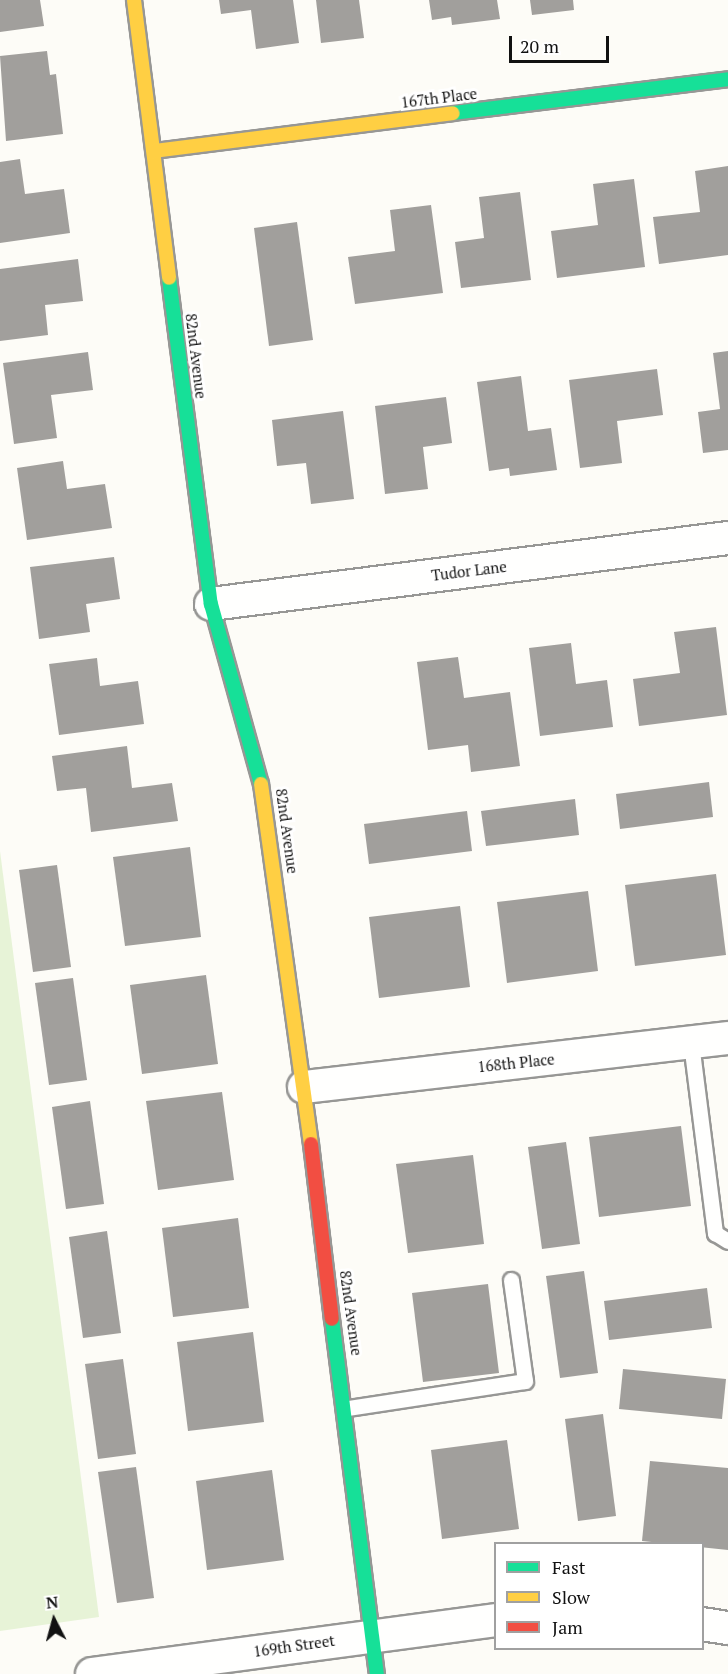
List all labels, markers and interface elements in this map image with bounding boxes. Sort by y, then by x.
scale bar [512,24,612,62]
text: 20 m [520,34,559,58]
street label: 167th Place [400,84,478,112]
street label: 82nd Avenue [182,312,210,400]
street label: Tudor Lane [430,557,508,585]
street label: 82nd Avenue [272,787,302,875]
street label: 168th Place [477,1050,555,1076]
street label: 82nd Avenue [336,1269,366,1357]
legend [494,1542,704,1650]
text: Fast [552,1555,585,1579]
text: Slow [552,1585,590,1609]
north arrow [24,1590,84,1650]
text: N [45,1591,59,1614]
text: Jam [552,1615,583,1639]
street label: 169th Street [252,1631,336,1661]

